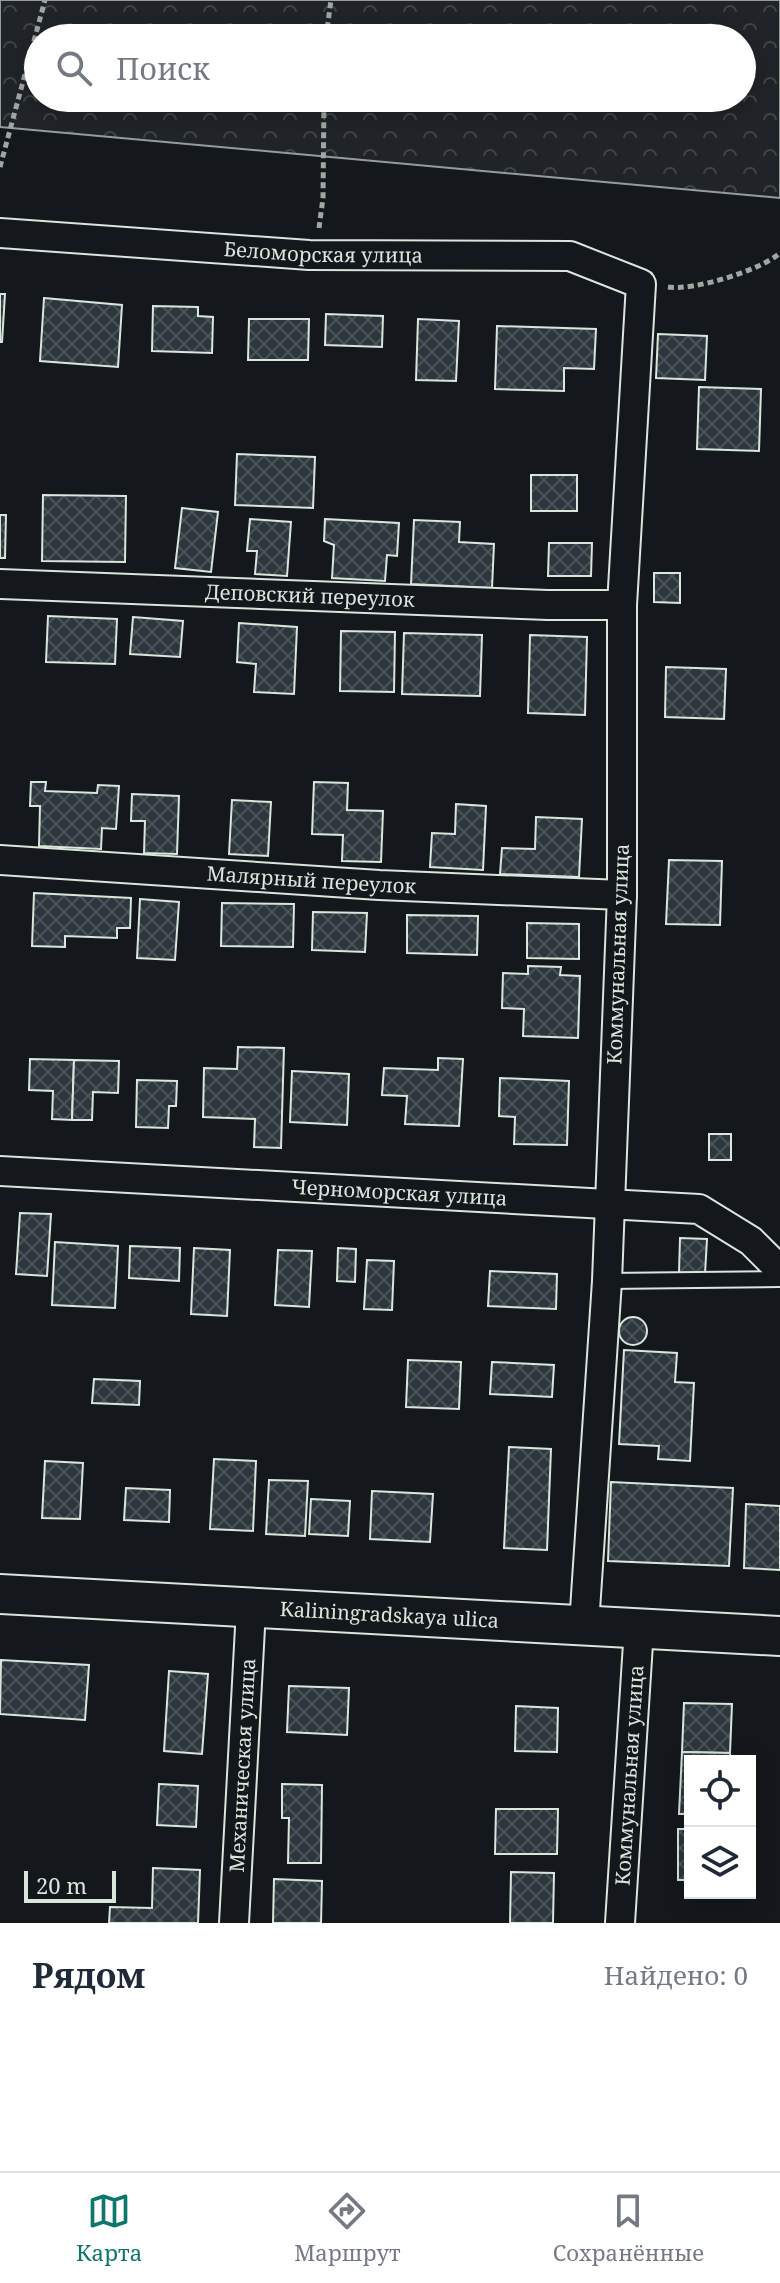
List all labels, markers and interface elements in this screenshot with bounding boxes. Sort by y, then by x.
search box [24,24,756,112]
icon: search [52,46,96,90]
text: Поиск [116,48,210,89]
street label: Беломорская улица [223,235,423,268]
street label: Деповский переулок [205,578,415,613]
street label: Коммунальная улица [600,843,635,1065]
street label: Малярный переулок [206,860,417,900]
street label: Черноморская улица [291,1173,508,1212]
street label: Kaliningradskaya ulica [279,1595,500,1634]
street label: Механическая улица [223,1657,261,1873]
street label: Коммунальная улица [608,1664,650,1886]
map controls [684,1755,756,1899]
button: locate [684,1755,756,1827]
button: layers [684,1827,756,1899]
scale bar [24,1867,116,1903]
text: 20 m [36,1870,87,1900]
text: Рядом [32,1952,145,1998]
text: Найдено: 0 [604,1957,748,1993]
tab: Карта [76,2189,142,2267]
tab: Маршрут [294,2189,401,2267]
tab: Сохранённые [553,2189,704,2267]

